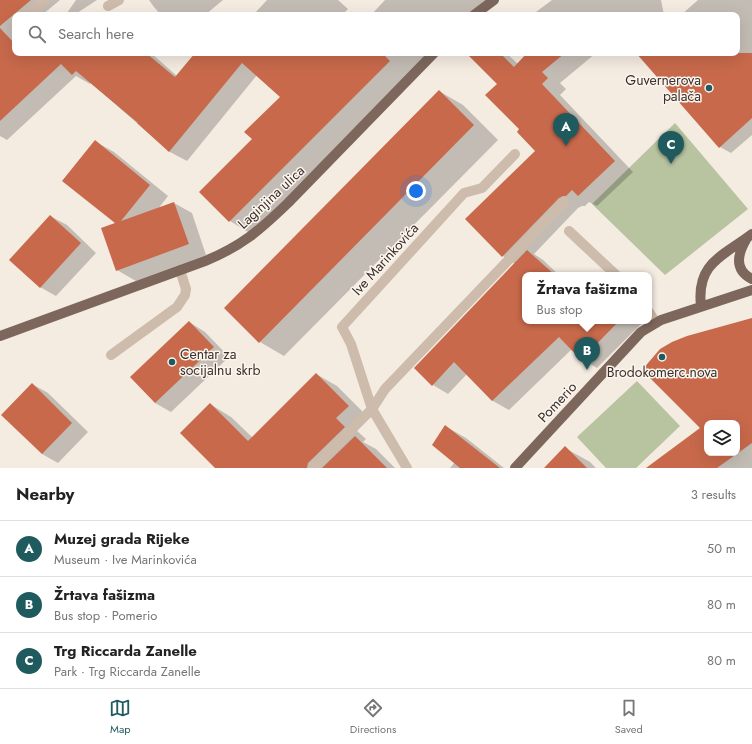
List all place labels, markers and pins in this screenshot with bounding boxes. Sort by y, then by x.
place label: Guvernerova palača [625,70,701,106]
marker: Guvernerova palača [704,83,714,93]
pin: A [553,113,579,146]
pin: C [658,131,684,164]
pin: B [574,337,600,370]
place label: Centar za socijalnu skrb [180,344,261,380]
marker: Brodokomerc.nova [657,352,667,362]
marker: Centar za socijalnu skrb [167,357,177,367]
place label: Brodokomerc.nova [607,362,717,382]

